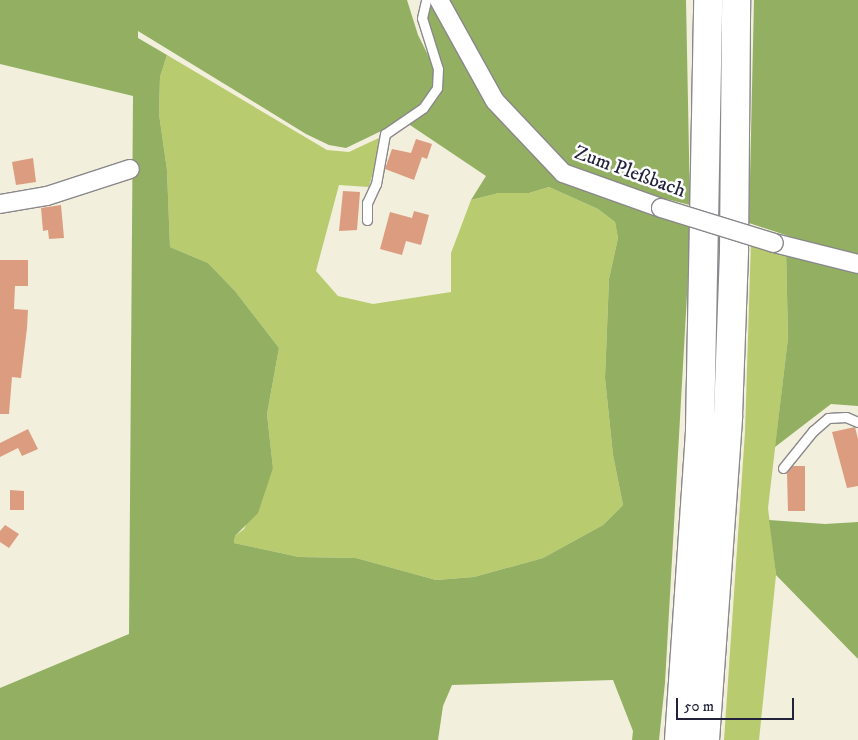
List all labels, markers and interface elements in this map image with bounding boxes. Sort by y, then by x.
street label: Zum Pleßbach [571,141,689,203]
scale bar [678,688,796,720]
text: 50 m [684,697,714,716]

